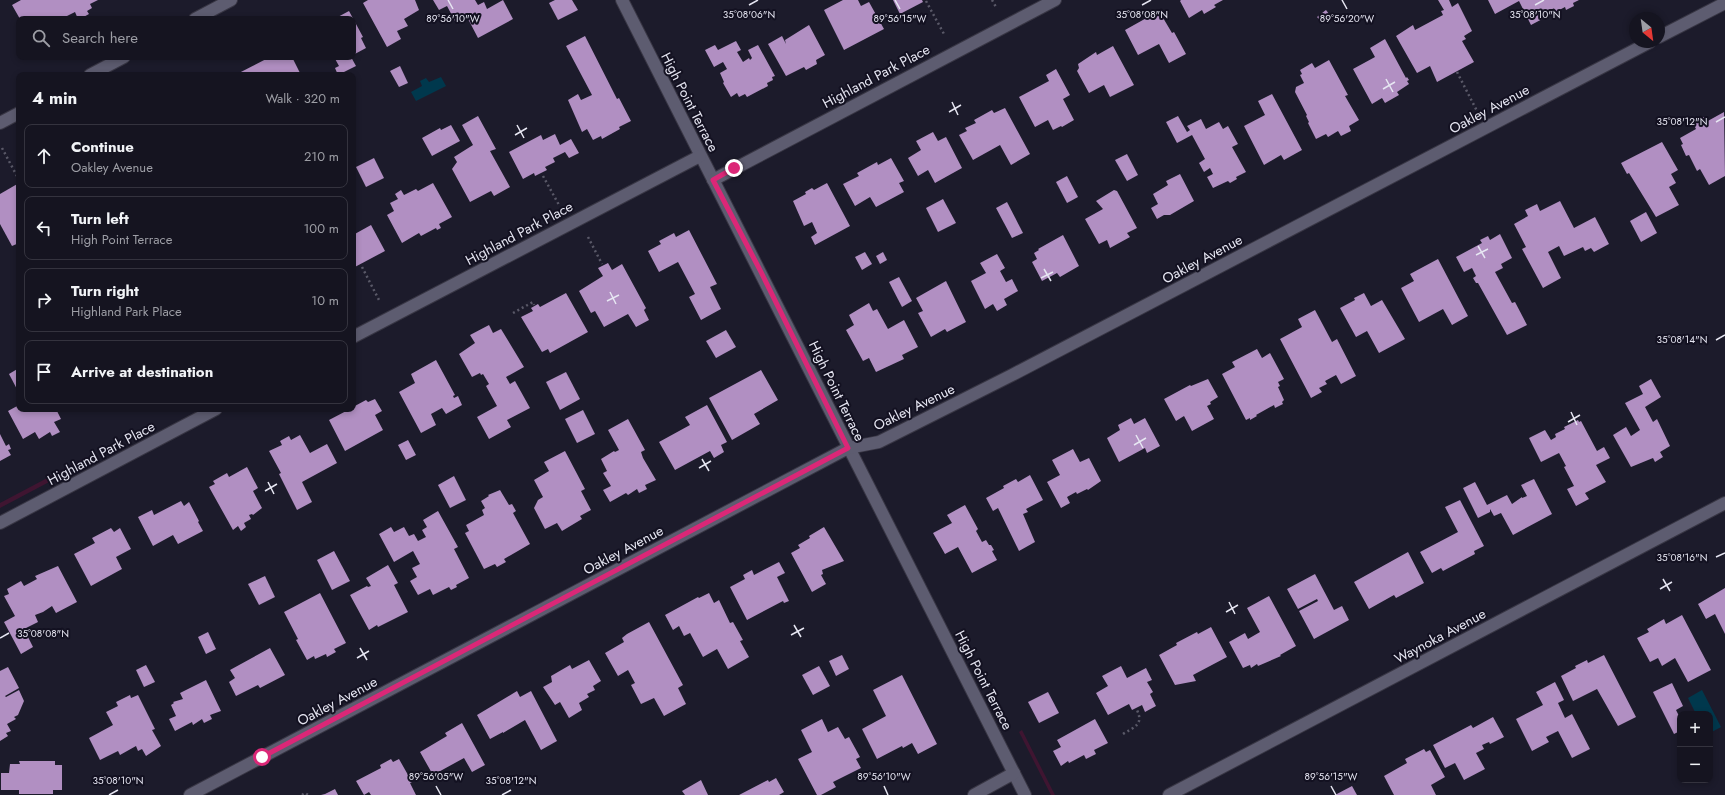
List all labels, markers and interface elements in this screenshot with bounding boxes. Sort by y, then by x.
text: 35°08'06"N [723,7,775,22]
text: 35°08'08"N [1116,7,1168,22]
text: 35°08'10"N [1509,7,1561,22]
text: 89°56'10"W [426,11,480,26]
text: 89°56'15"W [874,11,927,26]
text: 89°56'20"W [1320,11,1374,26]
north arrow [1629,12,1665,48]
search box [16,16,356,60]
icon: search [30,27,52,49]
text: Search here [62,27,138,49]
street label: Highland Park Place [819,39,933,113]
street label: High Point Terrace [656,49,724,155]
street label: Oakley Avenue [1445,79,1533,139]
text: 4 min [32,86,77,110]
text: Walk · 320 m [265,89,340,108]
text: 35°08'12"N [1657,114,1707,129]
text: Continue [71,136,134,158]
icon: ahead [33,145,55,167]
text: 210 m [304,147,339,166]
text: Oakley Avenue [71,158,153,177]
route end [725,159,743,177]
street label: Highland Park Place [462,196,576,270]
text: Turn left [71,208,129,230]
icon: left [33,217,55,239]
text: 100 m [304,219,339,238]
street label: Oakley Avenue [1158,229,1246,289]
text: High Point Terrace [71,230,172,249]
text: Turn right [71,280,139,302]
icon: right [33,289,55,311]
text: 10 m [311,291,339,310]
text: Highland Park Place [71,302,182,321]
text: 35°08'14"N [1657,332,1707,347]
street label: High Point Terrace [804,338,870,444]
icon: arrive [33,361,55,383]
text: Arrive at destination [71,361,213,383]
street label: Oakley Avenue [870,379,958,435]
street label: Highland Park Place [44,416,158,490]
street label: Oakley Avenue [579,520,667,580]
text: 35°08'16"N [1657,550,1707,565]
street label: Waynoka Avenue [1391,603,1489,669]
text: 35°08'08"N [17,626,69,641]
street label: High Point Terrace [950,627,1018,733]
street label: Oakley Avenue [293,671,381,731]
map controls [1677,711,1713,783]
button: + [1677,711,1713,747]
button: − [1677,747,1713,783]
route start [253,748,271,766]
text: 89°56'05"W [409,769,463,784]
text: 89°56'10"W [857,769,911,784]
text: 89°56'15"W [1305,769,1358,784]
text: 35°08'10"N [92,773,144,788]
text: 35°08'12"N [486,773,536,788]

